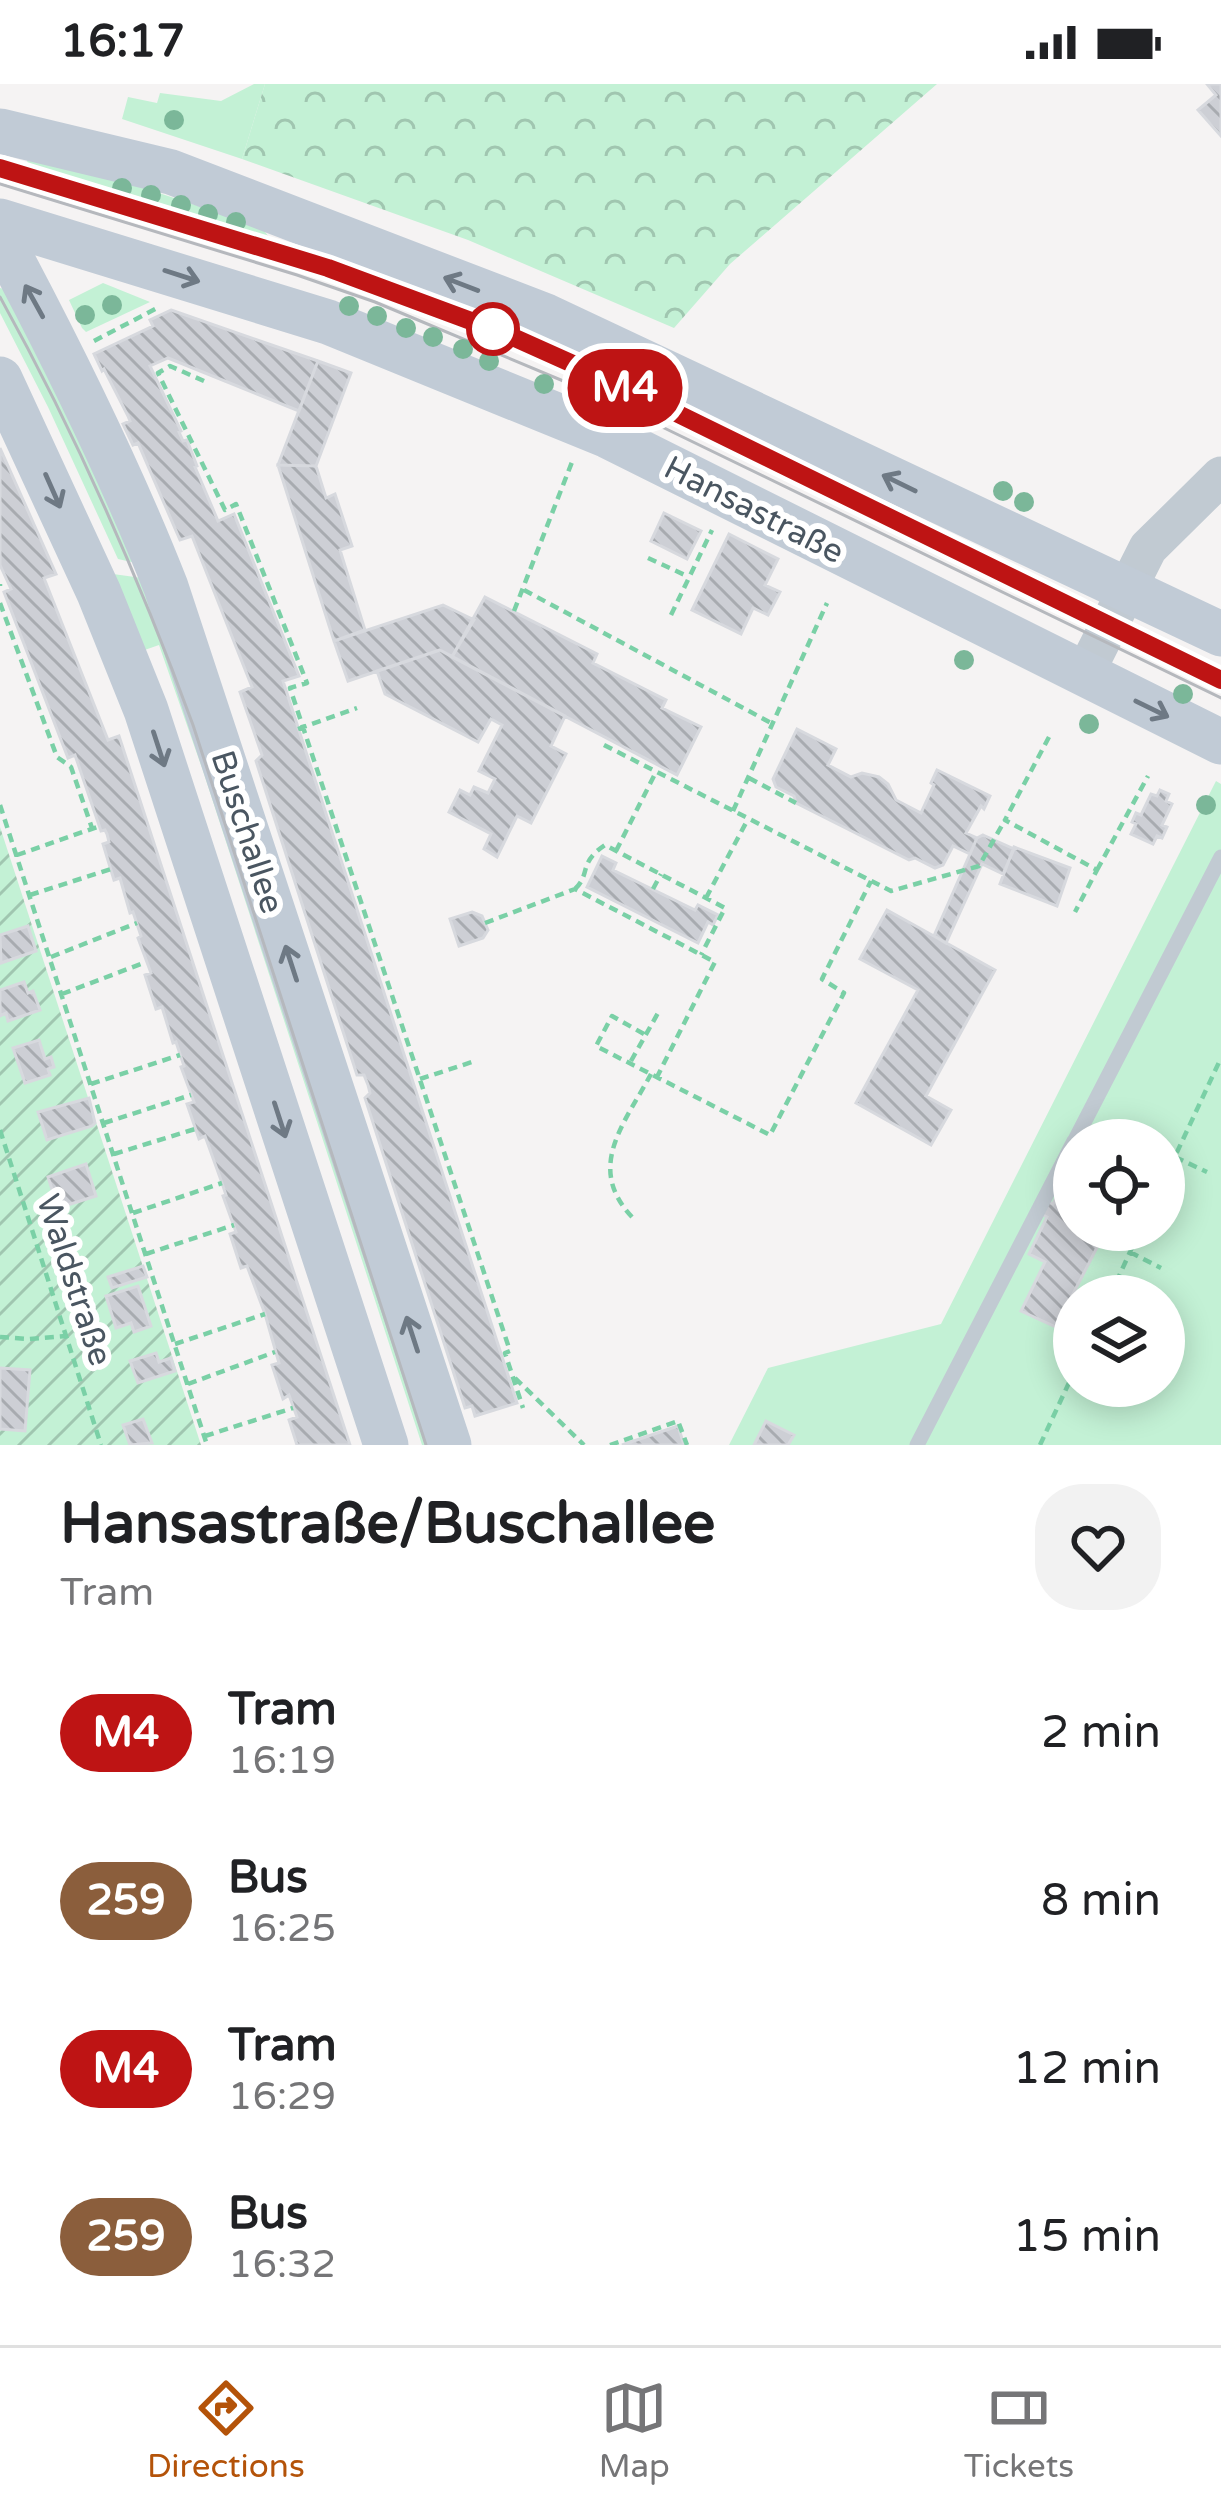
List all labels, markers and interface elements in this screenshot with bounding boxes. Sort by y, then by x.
text: 16:17 [60,15,185,69]
one-way arrow [162,266,200,288]
one-way arrow [443,271,480,293]
one-way arrow [22,284,45,319]
unlabelled marker [468,304,518,354]
line badge: M4 [571,349,679,427]
text: M4 [592,362,658,413]
street label: Hansastraße [658,448,850,572]
one-way arrow [882,471,918,494]
one-way arrow [44,472,66,508]
one-way arrow [1133,699,1169,721]
one-way arrow [150,729,172,767]
street label: Buschallee [202,746,292,918]
one-way arrow [278,945,300,983]
one-way arrow [270,1100,292,1138]
map controls [1053,1119,1185,1407]
button: locate [1053,1119,1185,1251]
street label: Waldstraße [28,1189,120,1371]
button: layers [1053,1275,1185,1407]
one-way arrow [400,1316,422,1354]
button: heart [1035,1484,1161,1610]
text: Hansastraße/Buschallee [60,1490,715,1558]
text: Tram [60,1569,154,1616]
text: Tram [228,1683,337,1737]
text: 2 min [1041,1706,1161,1760]
text: M4 [93,1707,159,1758]
text: 16:19 [228,1737,336,1784]
text: Bus [228,1851,308,1905]
text: 8 min [1041,1874,1161,1928]
text: 259 [86,1875,166,1926]
text: 16:25 [228,1905,336,1952]
text: Tram [228,2019,337,2073]
text: 12 min [1013,2042,1161,2096]
text: M4 [93,2043,159,2094]
text: 16:29 [228,2073,336,2120]
text: Bus [228,2187,308,2241]
text: 15 min [1013,2210,1161,2264]
text: 259 [86,2211,166,2262]
text: 16:32 [228,2241,336,2288]
tab: Directions [147,2375,305,2486]
tab: Map [599,2375,670,2486]
tab: Tickets [964,2375,1074,2486]

